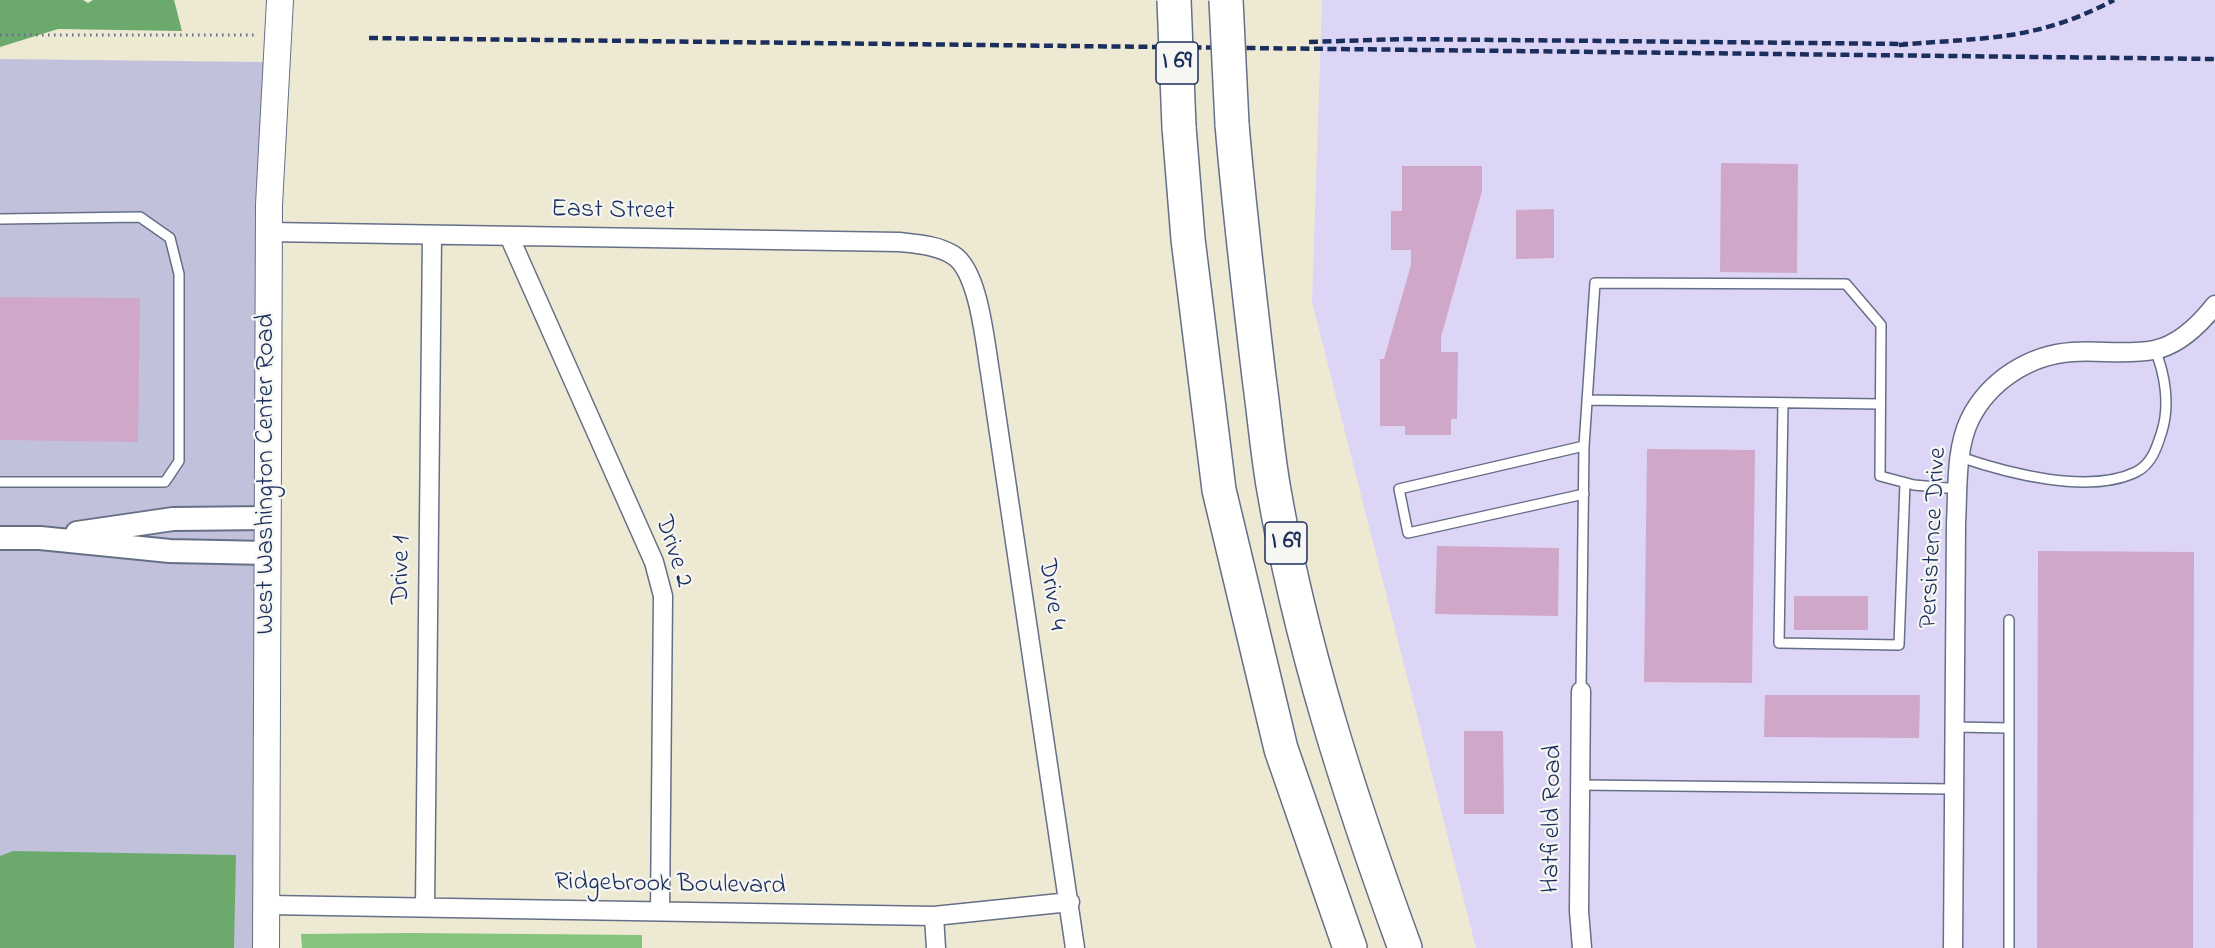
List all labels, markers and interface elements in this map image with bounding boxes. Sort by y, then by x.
road number: I 69 [1156,42,1198,84]
street label: East Street [551,195,675,229]
street label: West Washington Center Road [252,313,284,635]
street label: Persistence Drive [1915,447,1955,629]
street label: Drive 2 [646,512,698,592]
road number: I 69 [1265,522,1307,564]
street label: Drive 1 [387,535,419,605]
street label: Drive 4 [1029,557,1071,633]
street label: Hatfield Road [1537,745,1571,893]
street label: Ridgebrook Boulevard [554,868,786,904]

